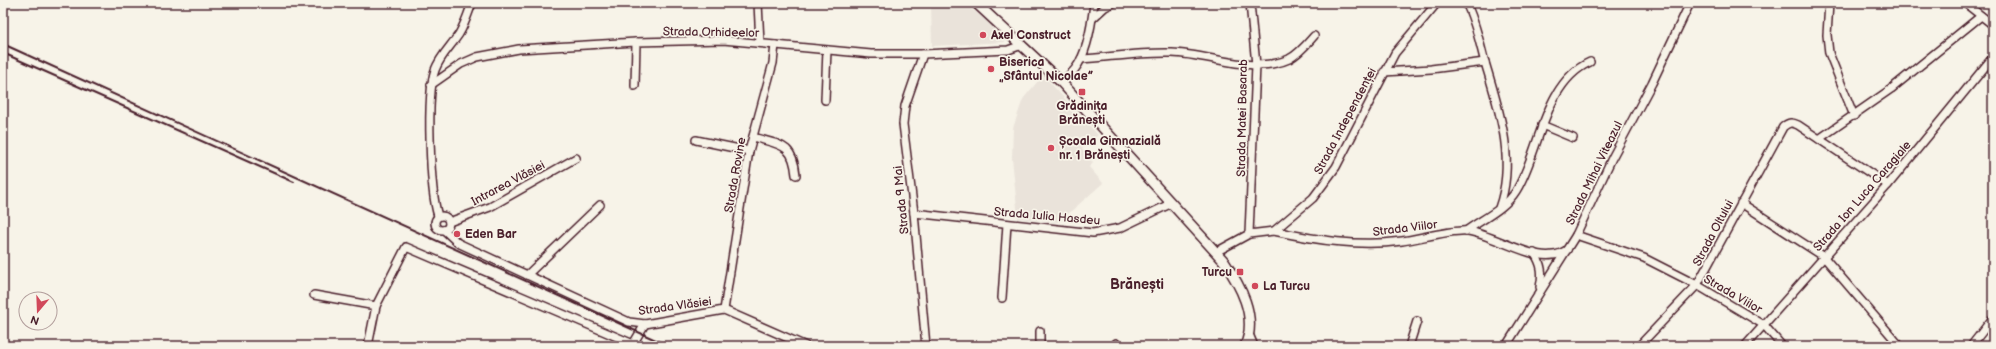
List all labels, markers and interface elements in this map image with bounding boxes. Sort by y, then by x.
street label: Strada Orhideelor [663,24,760,41]
place label: Axel Construct [990,28,1071,43]
marker: Axel Construct [978,30,988,40]
place label: Biserica „Sfântul Nicolae” [999,55,1094,84]
street label: Strada Matei Basarab [1234,59,1251,177]
marker: Biserica „Sfântul Nicolae” [986,64,996,74]
street label: Strada Independenței [1311,65,1380,177]
marker: Grădinița Brănești [1077,87,1087,97]
place label: Grădinița Brănești [1057,99,1108,128]
street label: Strada Mihai Viteazul [1563,119,1626,228]
place label: Școala Gimnazială nr. 1 Brănești [1059,134,1161,163]
street label: Strada Rovine [721,136,750,214]
street label: Strada Ion Luca Caragiale [1810,138,1915,255]
marker: Școala Gimnazială nr. 1 Brănești [1046,143,1056,153]
street label: Intrarea Vlăsiei [469,158,548,209]
street label: Strada 9 Mai [890,165,913,235]
street label: Strada Oltului [1690,197,1737,269]
street label: Strada Iulia Hasdeu [993,204,1101,229]
street label: Strada Viilor [1372,217,1439,240]
place label: Eden Bar [465,227,517,242]
marker: Eden Bar [452,229,462,239]
place label: Turcu [1202,265,1232,280]
marker: Turcu [1235,267,1245,277]
street label: Strada Viilor [1701,272,1765,318]
district label: Brănești [1110,276,1164,293]
place label: La Turcu [1263,279,1310,294]
marker: La Turcu [1250,281,1260,291]
north arrow [18,291,58,331]
street label: Strada Vlăsiei [637,294,713,319]
text: N [29,312,41,327]

